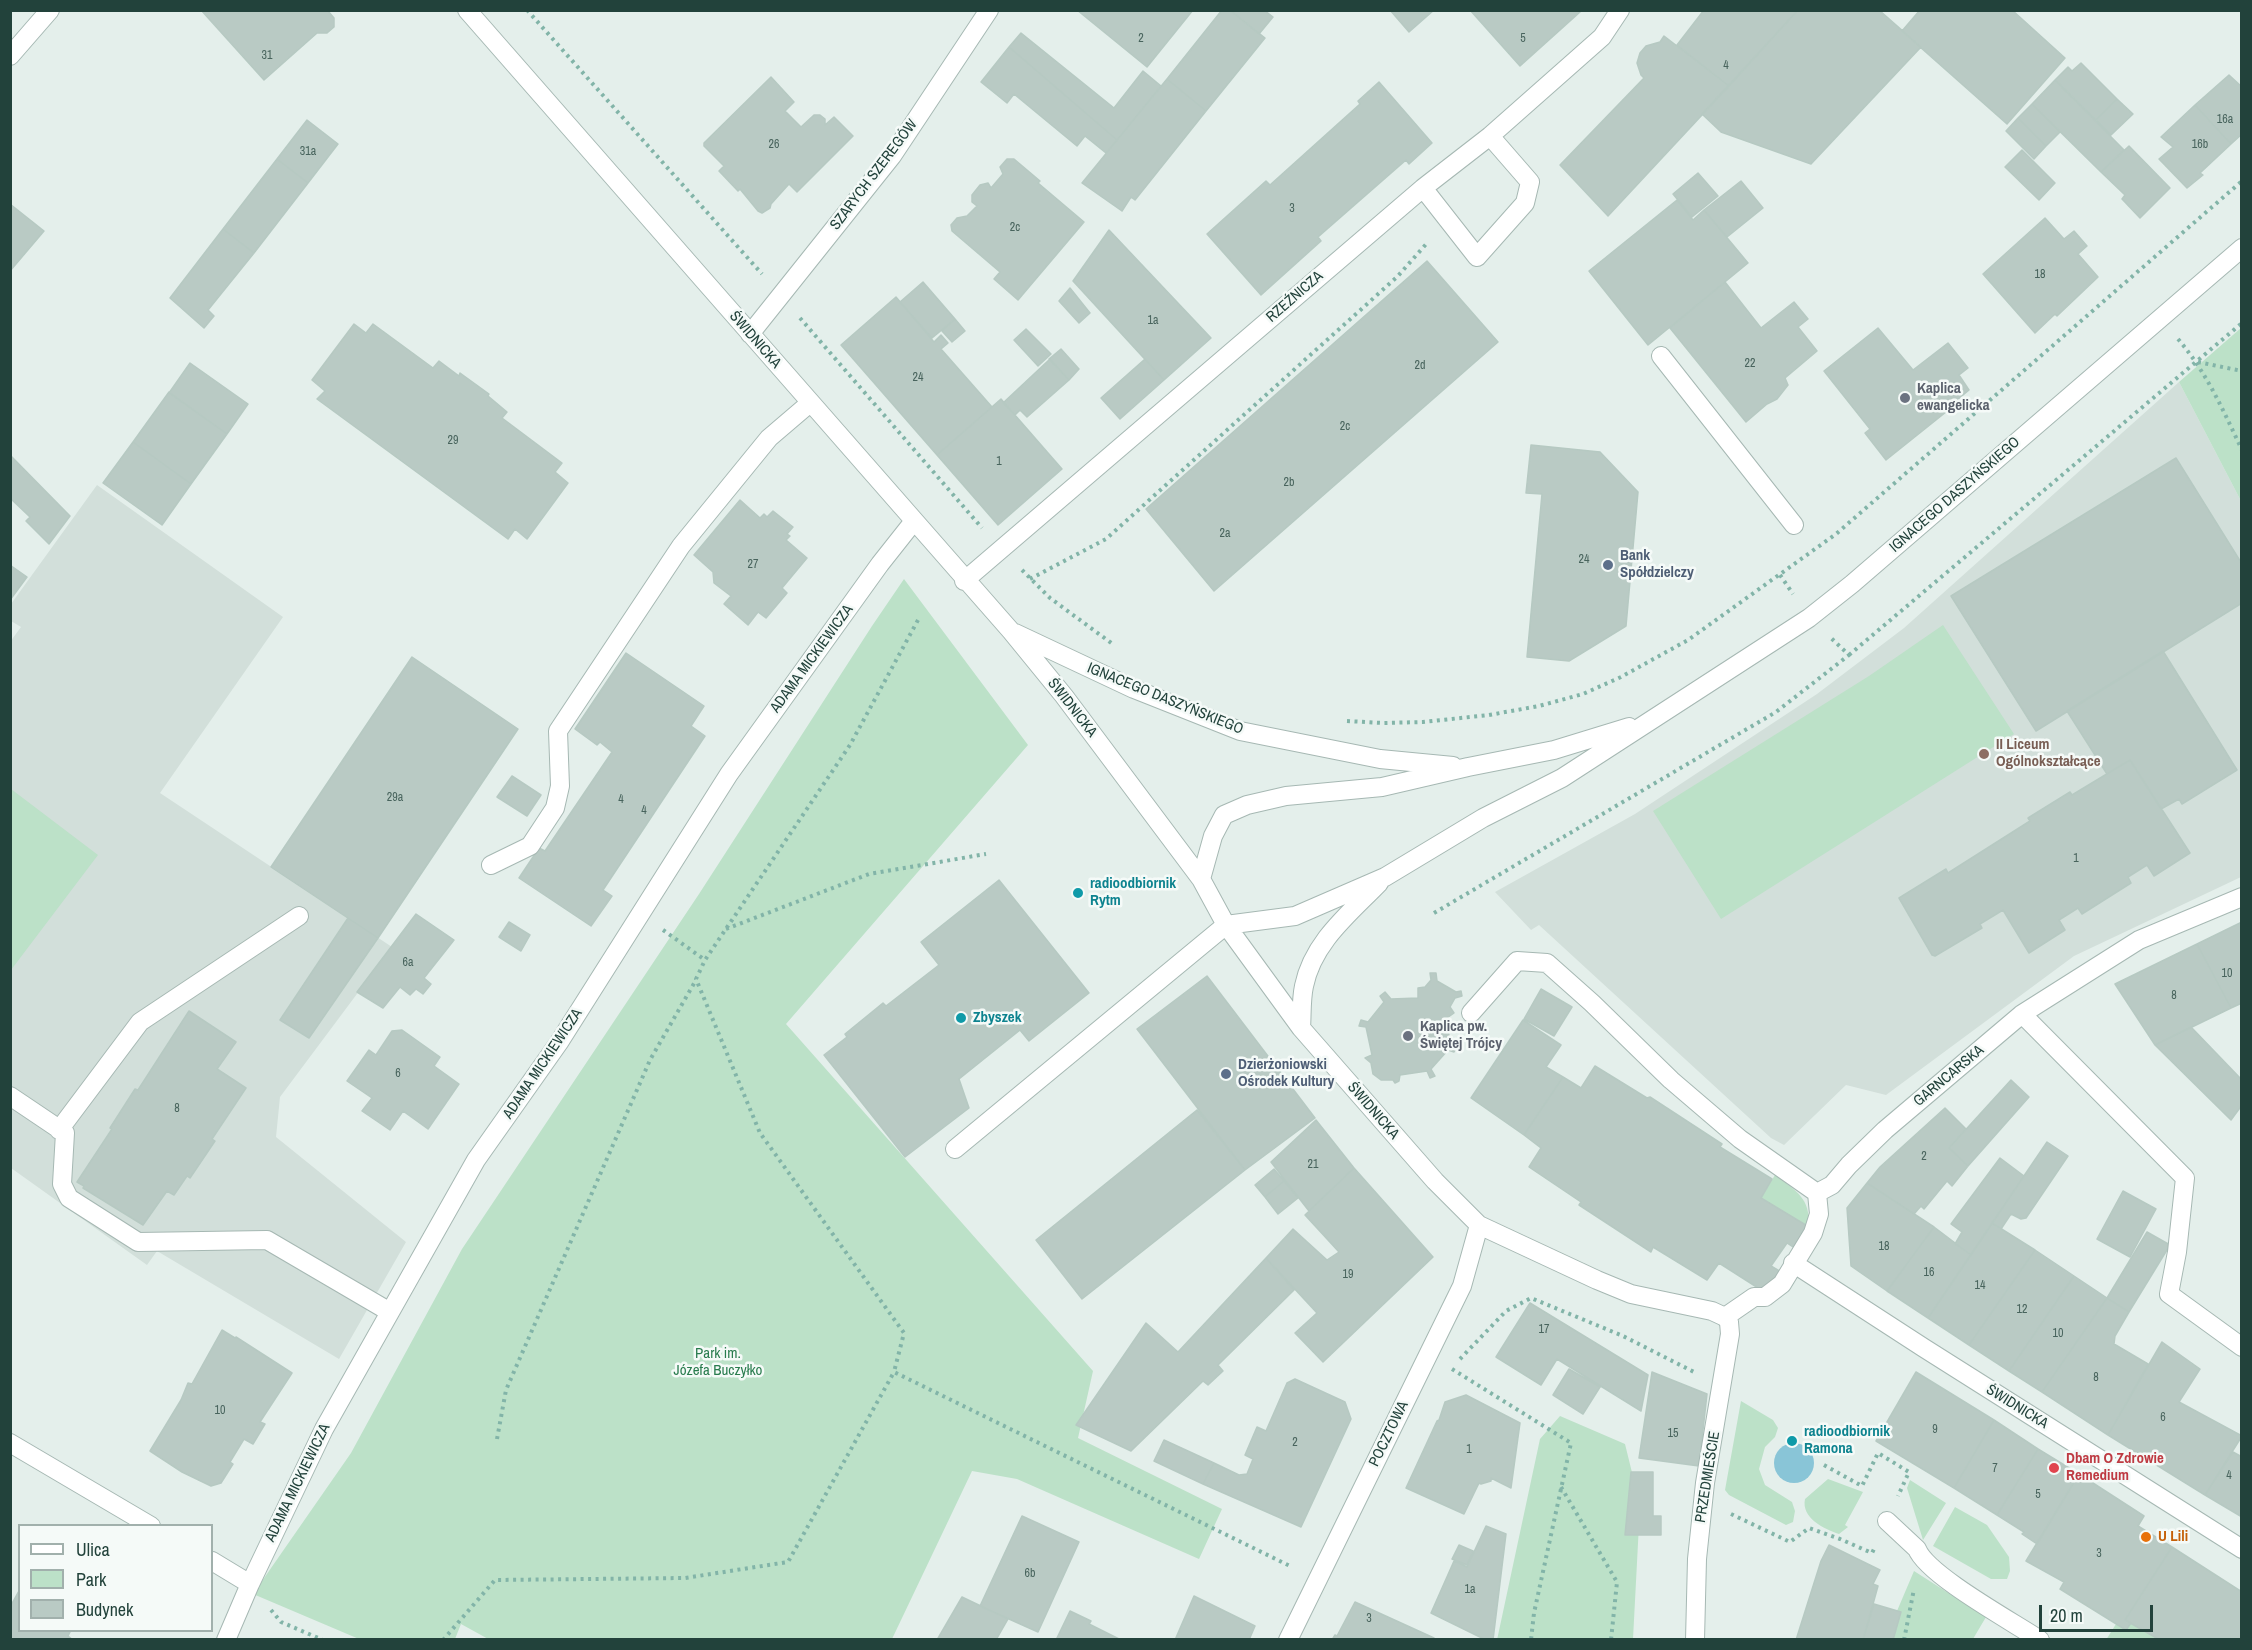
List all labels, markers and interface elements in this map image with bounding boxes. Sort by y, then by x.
house number: 2 [1138,32,1144,46]
house number: 5 [1520,32,1526,46]
house number: 31 [262,49,272,63]
house number: 4 [1723,59,1729,73]
house number: 16a [2217,113,2233,127]
street label: SZARYCH SZEREGÓW [827,116,921,234]
house number: 26 [769,138,779,152]
house number: 16b [2192,138,2208,152]
house number: 31a [300,145,316,159]
house number: 3 [1289,202,1295,216]
house number: 2c [1010,221,1020,235]
street label: RZEŹNICZA [1263,268,1327,326]
house number: 18 [2035,268,2045,282]
street label: ŚWIDNICKA [725,308,785,372]
house number: 1a [1148,314,1158,328]
house number: 22 [1745,357,1755,371]
house number: 2d [1415,359,1425,373]
house number: 24 [913,371,923,385]
place label: Kaplica ewangelicka [1917,380,1989,415]
marker: Kaplica ewangelicka [1898,391,1912,405]
house number: 2c [1340,420,1350,434]
street label: IGNACEGO DASZYŃSKIEGO [1886,433,2024,557]
house number: 29 [448,434,458,448]
house number: 1 [996,455,1002,469]
house number: 2b [1284,476,1294,490]
house number: 2a [1220,527,1230,541]
place label: Bank Spółdzielczy [1620,547,1694,582]
house number: 24 [1579,553,1589,567]
house number: 27 [748,558,758,572]
marker: Bank Spółdzielczy [1601,558,1615,572]
street label: ADAMA MICKIEWICZA [767,601,857,717]
street label: IGNACEGO DASZYŃSKIEGO [1084,659,1246,739]
street label: ŚWIDNICKA [1043,675,1101,741]
place label: II Liceum Ogólnokształcące [1996,736,2101,771]
marker: II Liceum Ogólnokształcące [1977,747,1991,761]
house number: 29a [387,791,403,805]
house number: 4 [618,793,624,807]
house number: 4 [641,804,647,818]
house number: 1 [2073,852,2079,866]
place label: radioodbiornik Rytm [1090,875,1176,910]
marker: radioodbiornik Rytm [1071,886,1085,900]
house number: 6a [403,956,413,970]
house number: 10 [2222,967,2232,981]
house number: 8 [2171,989,2177,1003]
street label: ADAMA MICKIEWICZA [499,1005,587,1123]
place label: Zbyszek [973,1009,1022,1027]
marker: Zbyszek [954,1011,968,1025]
place label: Kaplica pw. Świętej Trójcy [1420,1018,1502,1053]
marker: Kaplica pw. Świętej Trójcy [1401,1029,1415,1043]
street label: GARNCARSKA [1910,1041,1988,1111]
place label: Dzierżoniowski Ośrodek Kultury [1238,1056,1334,1091]
house number: 6 [395,1067,401,1081]
marker: Dzierżoniowski Ośrodek Kultury [1219,1067,1233,1081]
street label: ŚWIDNICKA [1343,1079,1403,1143]
house number: 8 [174,1102,180,1116]
house number: 2 [1921,1150,1927,1164]
house number: 21 [1308,1158,1318,1172]
house number: 18 [1879,1240,1889,1254]
house number: 16 [1924,1266,1934,1280]
house number: 19 [1343,1268,1353,1282]
house number: 14 [1975,1279,1985,1293]
house number: 12 [2017,1303,2027,1317]
house number: 17 [1539,1323,1549,1337]
house number: 10 [2053,1327,2063,1341]
park label: Park im. Józefa Buczyłko [674,1345,762,1380]
house number: 8 [2093,1371,2099,1385]
street label: ŚWIDNICKA [1983,1381,2051,1433]
street label: POCZTOWA [1365,1398,1413,1470]
house number: 10 [215,1404,225,1418]
house number: 6 [2160,1411,2166,1425]
street label: ADAMA MICKIEWICZA [262,1421,334,1545]
place label: radioodbiornik Ramona [1804,1423,1890,1458]
house number: 9 [1932,1423,1938,1437]
house number: 15 [1668,1427,1678,1441]
street label: PRZEDMIEŚCIE [1692,1430,1724,1524]
marker: radioodbiornik Ramona [1785,1434,1799,1448]
house number: 2 [1292,1436,1298,1450]
house number: 1 [1466,1443,1472,1457]
place label: Dbam O Zdrowie Remedium [2066,1450,2164,1485]
marker: Dbam O Zdrowie Remedium [2047,1461,2061,1475]
house number: 7 [1992,1462,1998,1476]
house number: 4 [2226,1469,2232,1483]
house number: 5 [2035,1488,2041,1502]
legend [18,1524,213,1632]
place label: U Lili [2158,1528,2188,1546]
marker: U Lili [2139,1530,2153,1544]
text: Ulica [76,1537,110,1562]
house number: 3 [2096,1547,2102,1561]
text: Park [76,1567,106,1592]
house number: 6b [1025,1567,1035,1581]
house number: 1a [1465,1583,1475,1597]
scale bar [2042,1593,2156,1631]
text: Budynek [76,1597,133,1622]
text: 20 m [2050,1603,2083,1628]
house number: 3 [1366,1612,1372,1626]

